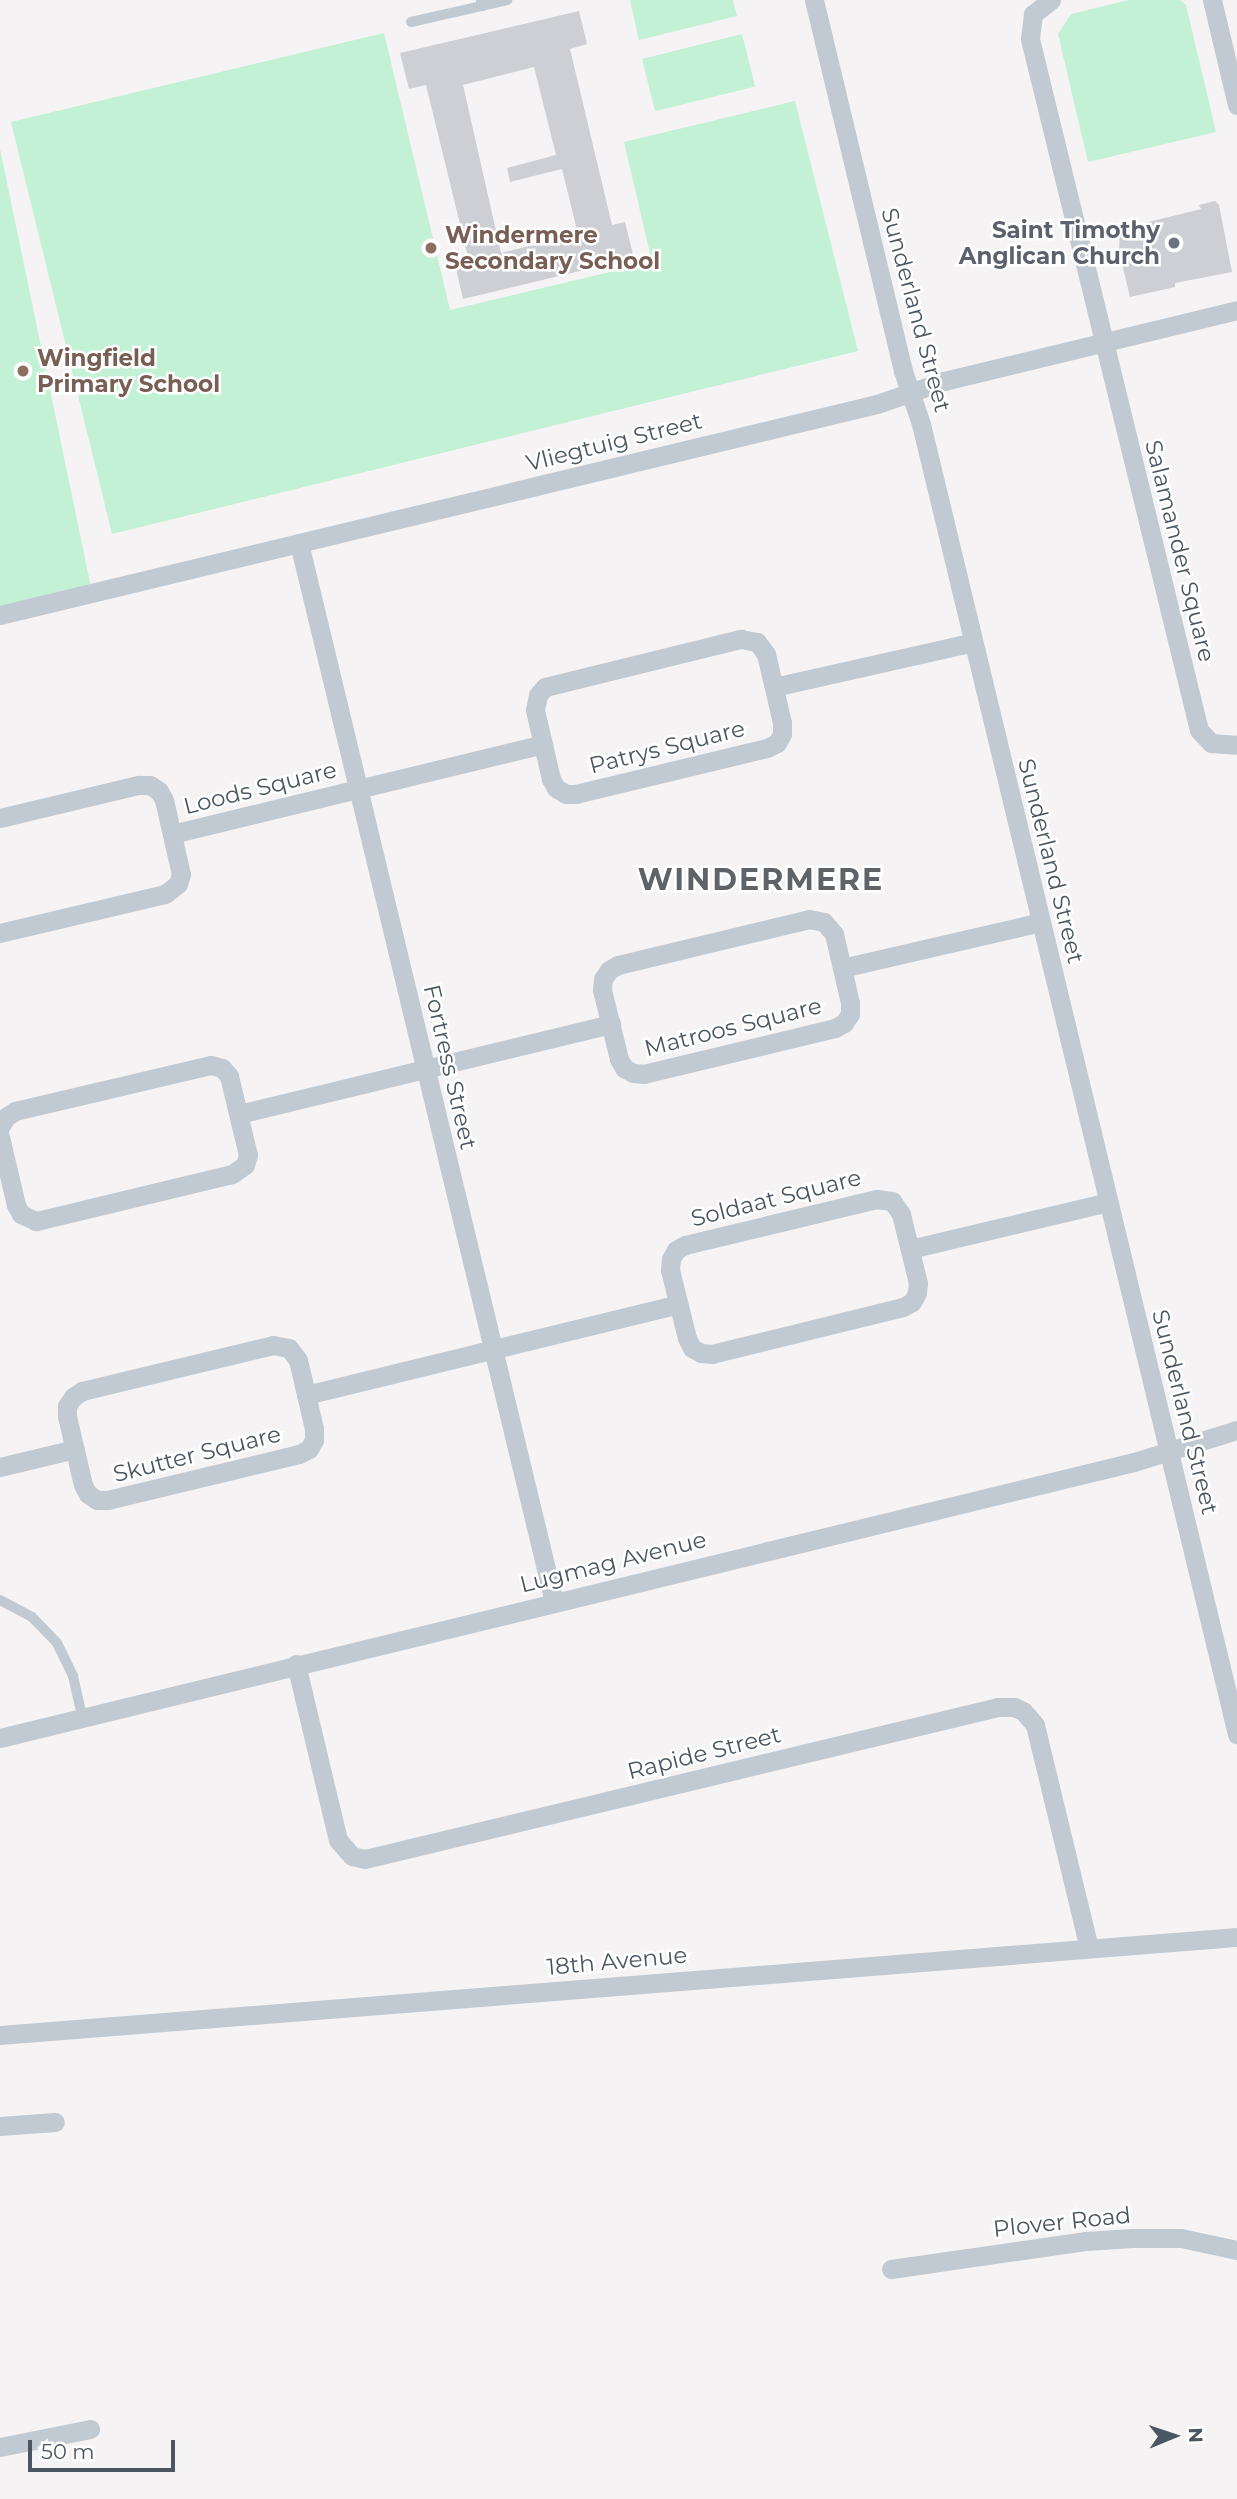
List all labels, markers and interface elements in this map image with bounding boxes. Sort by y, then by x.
street label: Sunderland Street [875,205,957,415]
place label: Saint Timothy Anglican Church [959,216,1160,270]
place label: Windermere Secondary School [445,221,660,275]
marker: Saint Timothy Anglican Church [1166,235,1182,251]
marker: Windermere Secondary School [423,240,439,256]
place label: Wingfield Primary School [37,344,220,398]
marker: Wingfield Primary School [15,363,31,379]
street label: Vliegtuig Street [523,407,705,477]
street label: Salamander Square [1139,437,1221,665]
street label: Patrys Square [586,714,748,780]
street label: Loods Square [181,756,339,820]
street label: Sunderland Street [1012,756,1090,966]
district label: WINDERMERE [639,862,883,898]
street label: Fortress Street [418,982,482,1152]
street label: Matroos Square [642,992,824,1062]
street label: Soldaat Square [688,1164,864,1232]
street label: Sunderland Street [1146,1307,1224,1517]
street label: Skutter Square [110,1420,284,1488]
street label: Lugmag Avenue [517,1525,709,1599]
street label: Rapide Street [625,1721,783,1785]
street label: 18th Avenue [546,1941,688,1981]
street label: Plover Road [992,2201,1132,2243]
north arrow [1139,2401,1209,2471]
scale bar [32,2426,178,2470]
text: N [1184,2427,1207,2443]
text: 50 m [41,2439,95,2464]

